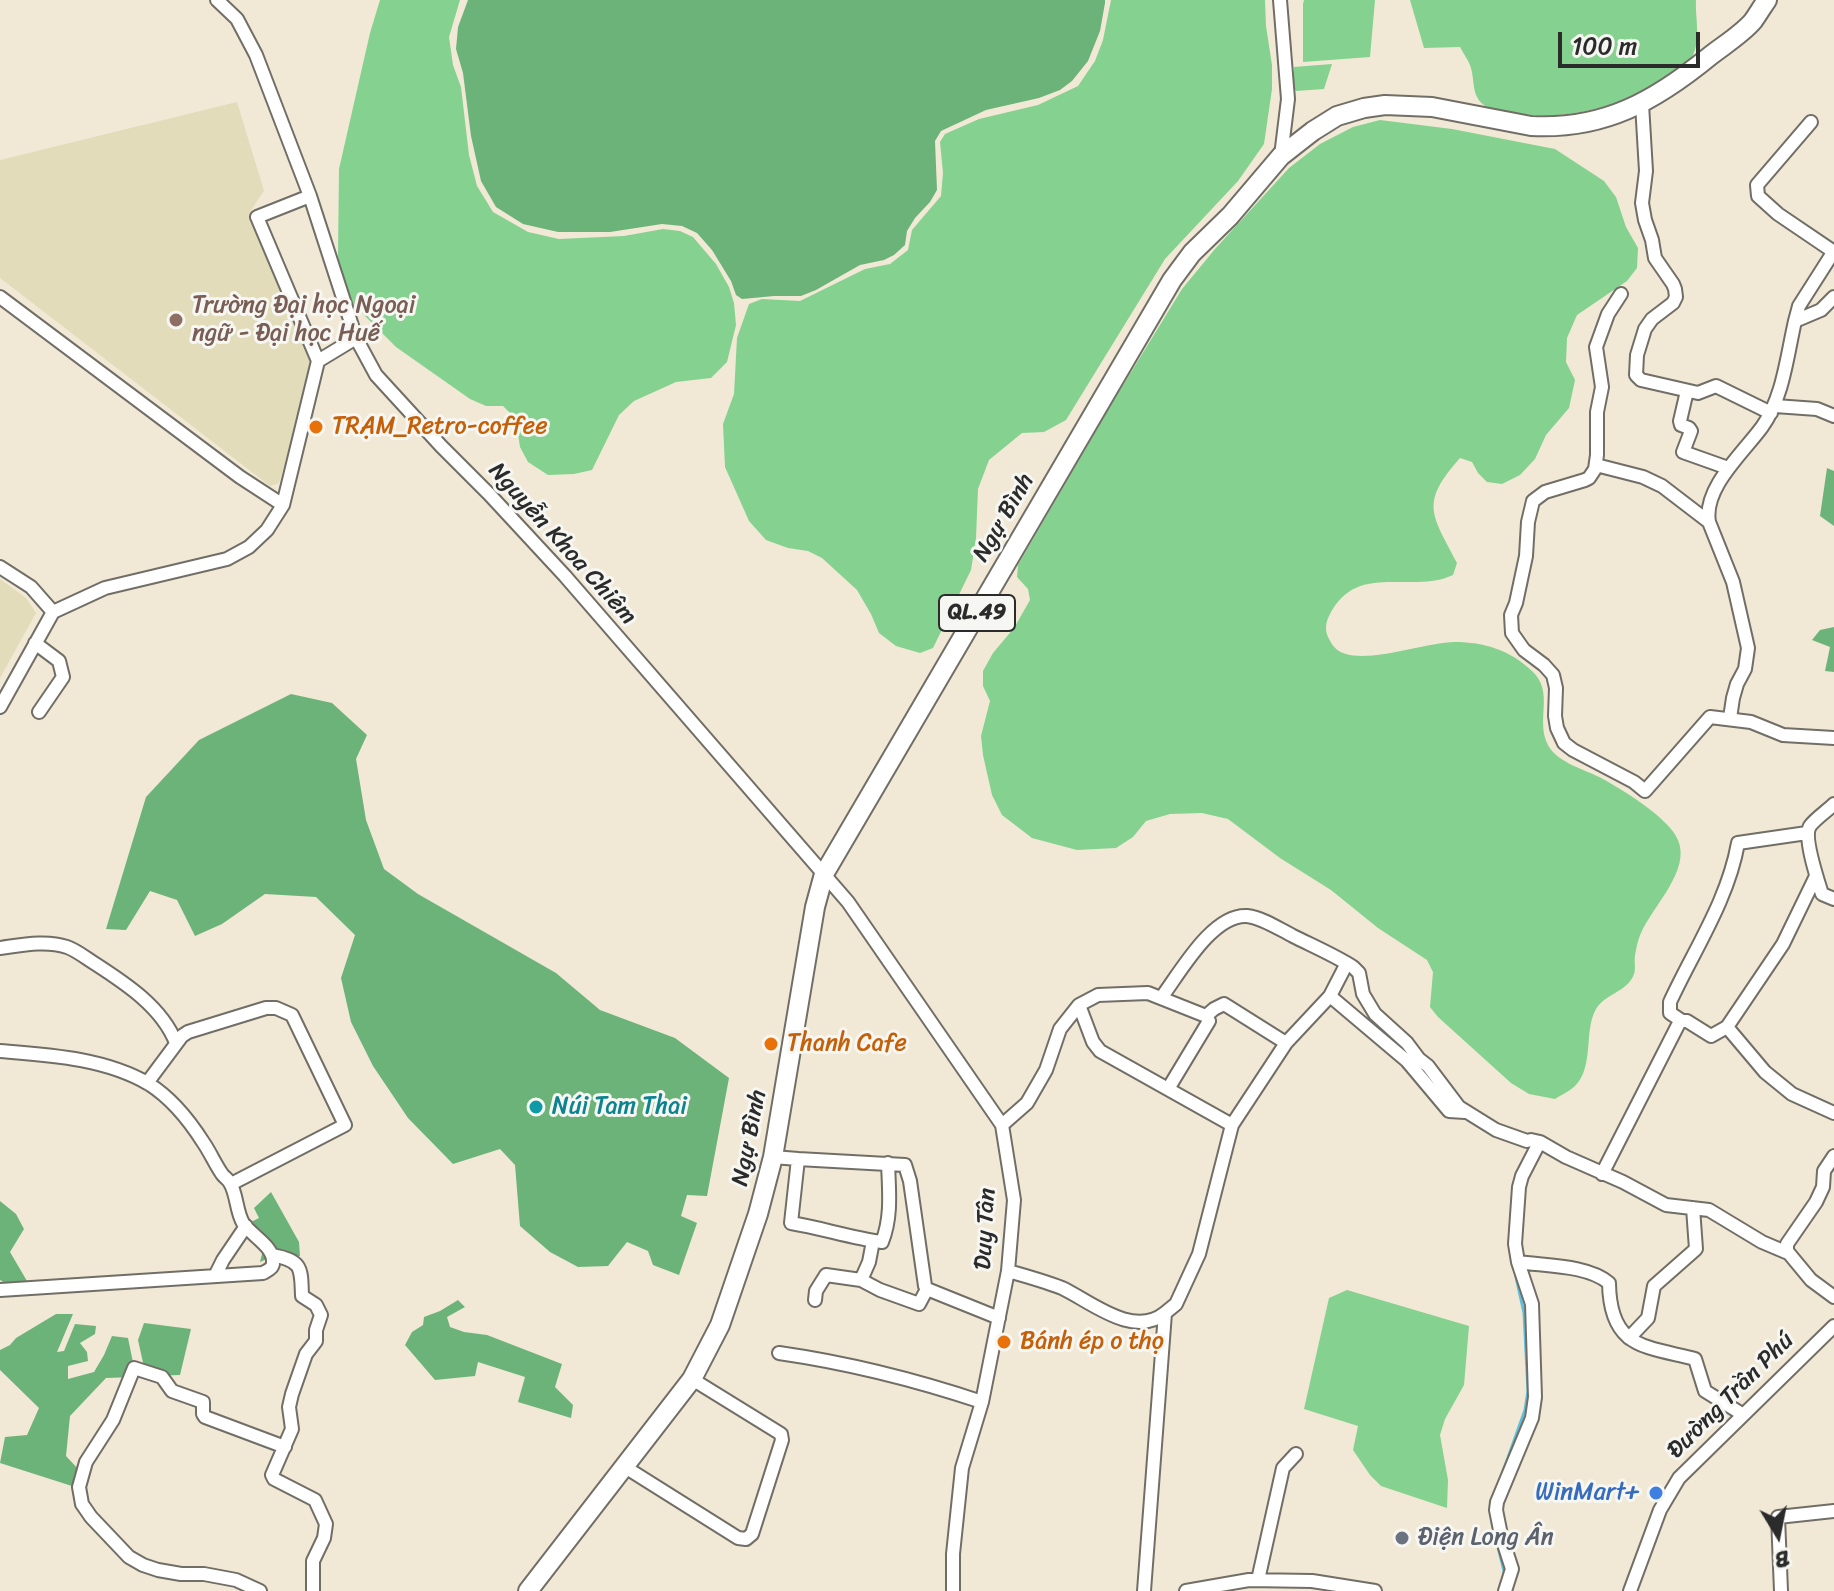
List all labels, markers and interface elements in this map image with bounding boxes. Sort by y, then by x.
scale bar [1562,16,1704,66]
text: 100 m [1572,25,1637,67]
place label: Trường Đại học Ngoại ngữ - Đại học Huế [192,292,415,348]
marker: Trường Đại học Ngoại ngữ - Đại học Huế [167,311,185,329]
place label: TRẠM_Retro-coffee [332,413,548,441]
marker: TRẠM_Retro-coffee [307,418,325,436]
street label: Nguyễn Khoa Chiêm [482,457,642,631]
street label: Ngự Bình [967,469,1041,567]
road number: QL.49 [939,595,1015,631]
place label: Thanh Cafe [787,1030,907,1058]
marker: Thanh Cafe [762,1035,780,1053]
street label: Ngự Bình [727,1088,773,1188]
place label: Núi Tam Thai [552,1093,687,1121]
marker: Núi Tam Thai [527,1098,545,1116]
street label: Duy Tân [969,1187,1003,1271]
street label: Đường Trần Phú [1662,1327,1800,1465]
place label: Bánh ép o thọ [1020,1328,1164,1356]
marker: Bánh ép o thọ [995,1333,1013,1351]
place label: WinMart+ [1535,1479,1640,1507]
marker: WinMart+ [1647,1484,1665,1502]
north arrow [1738,1495,1818,1575]
place label: Điện Long Ân [1418,1524,1554,1552]
marker: Điện Long Ân [1393,1529,1411,1547]
text: B [1772,1539,1792,1580]

